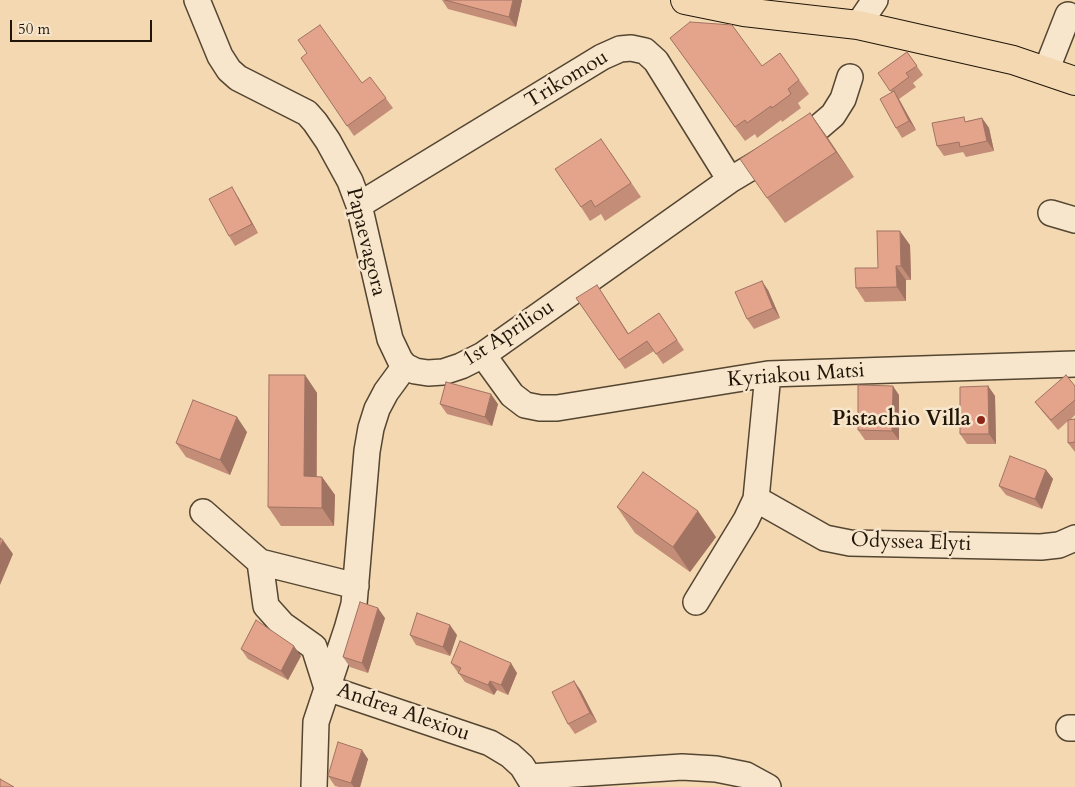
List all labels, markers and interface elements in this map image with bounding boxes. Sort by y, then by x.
scale bar [12,10,155,42]
text: 50 m [18,19,50,39]
street label: Trikomou [521,45,613,115]
street label: Papaevagora [339,185,391,299]
street label: 1st Apriliou [459,295,559,373]
street label: Kyriakou Matsi [727,359,865,393]
place label: Pistachio Villa [832,407,971,433]
marker: Pistachio Villa [975,414,987,426]
street label: Odyssea Elyti [850,528,972,558]
street label: Andrea Alexiou [333,678,473,748]

